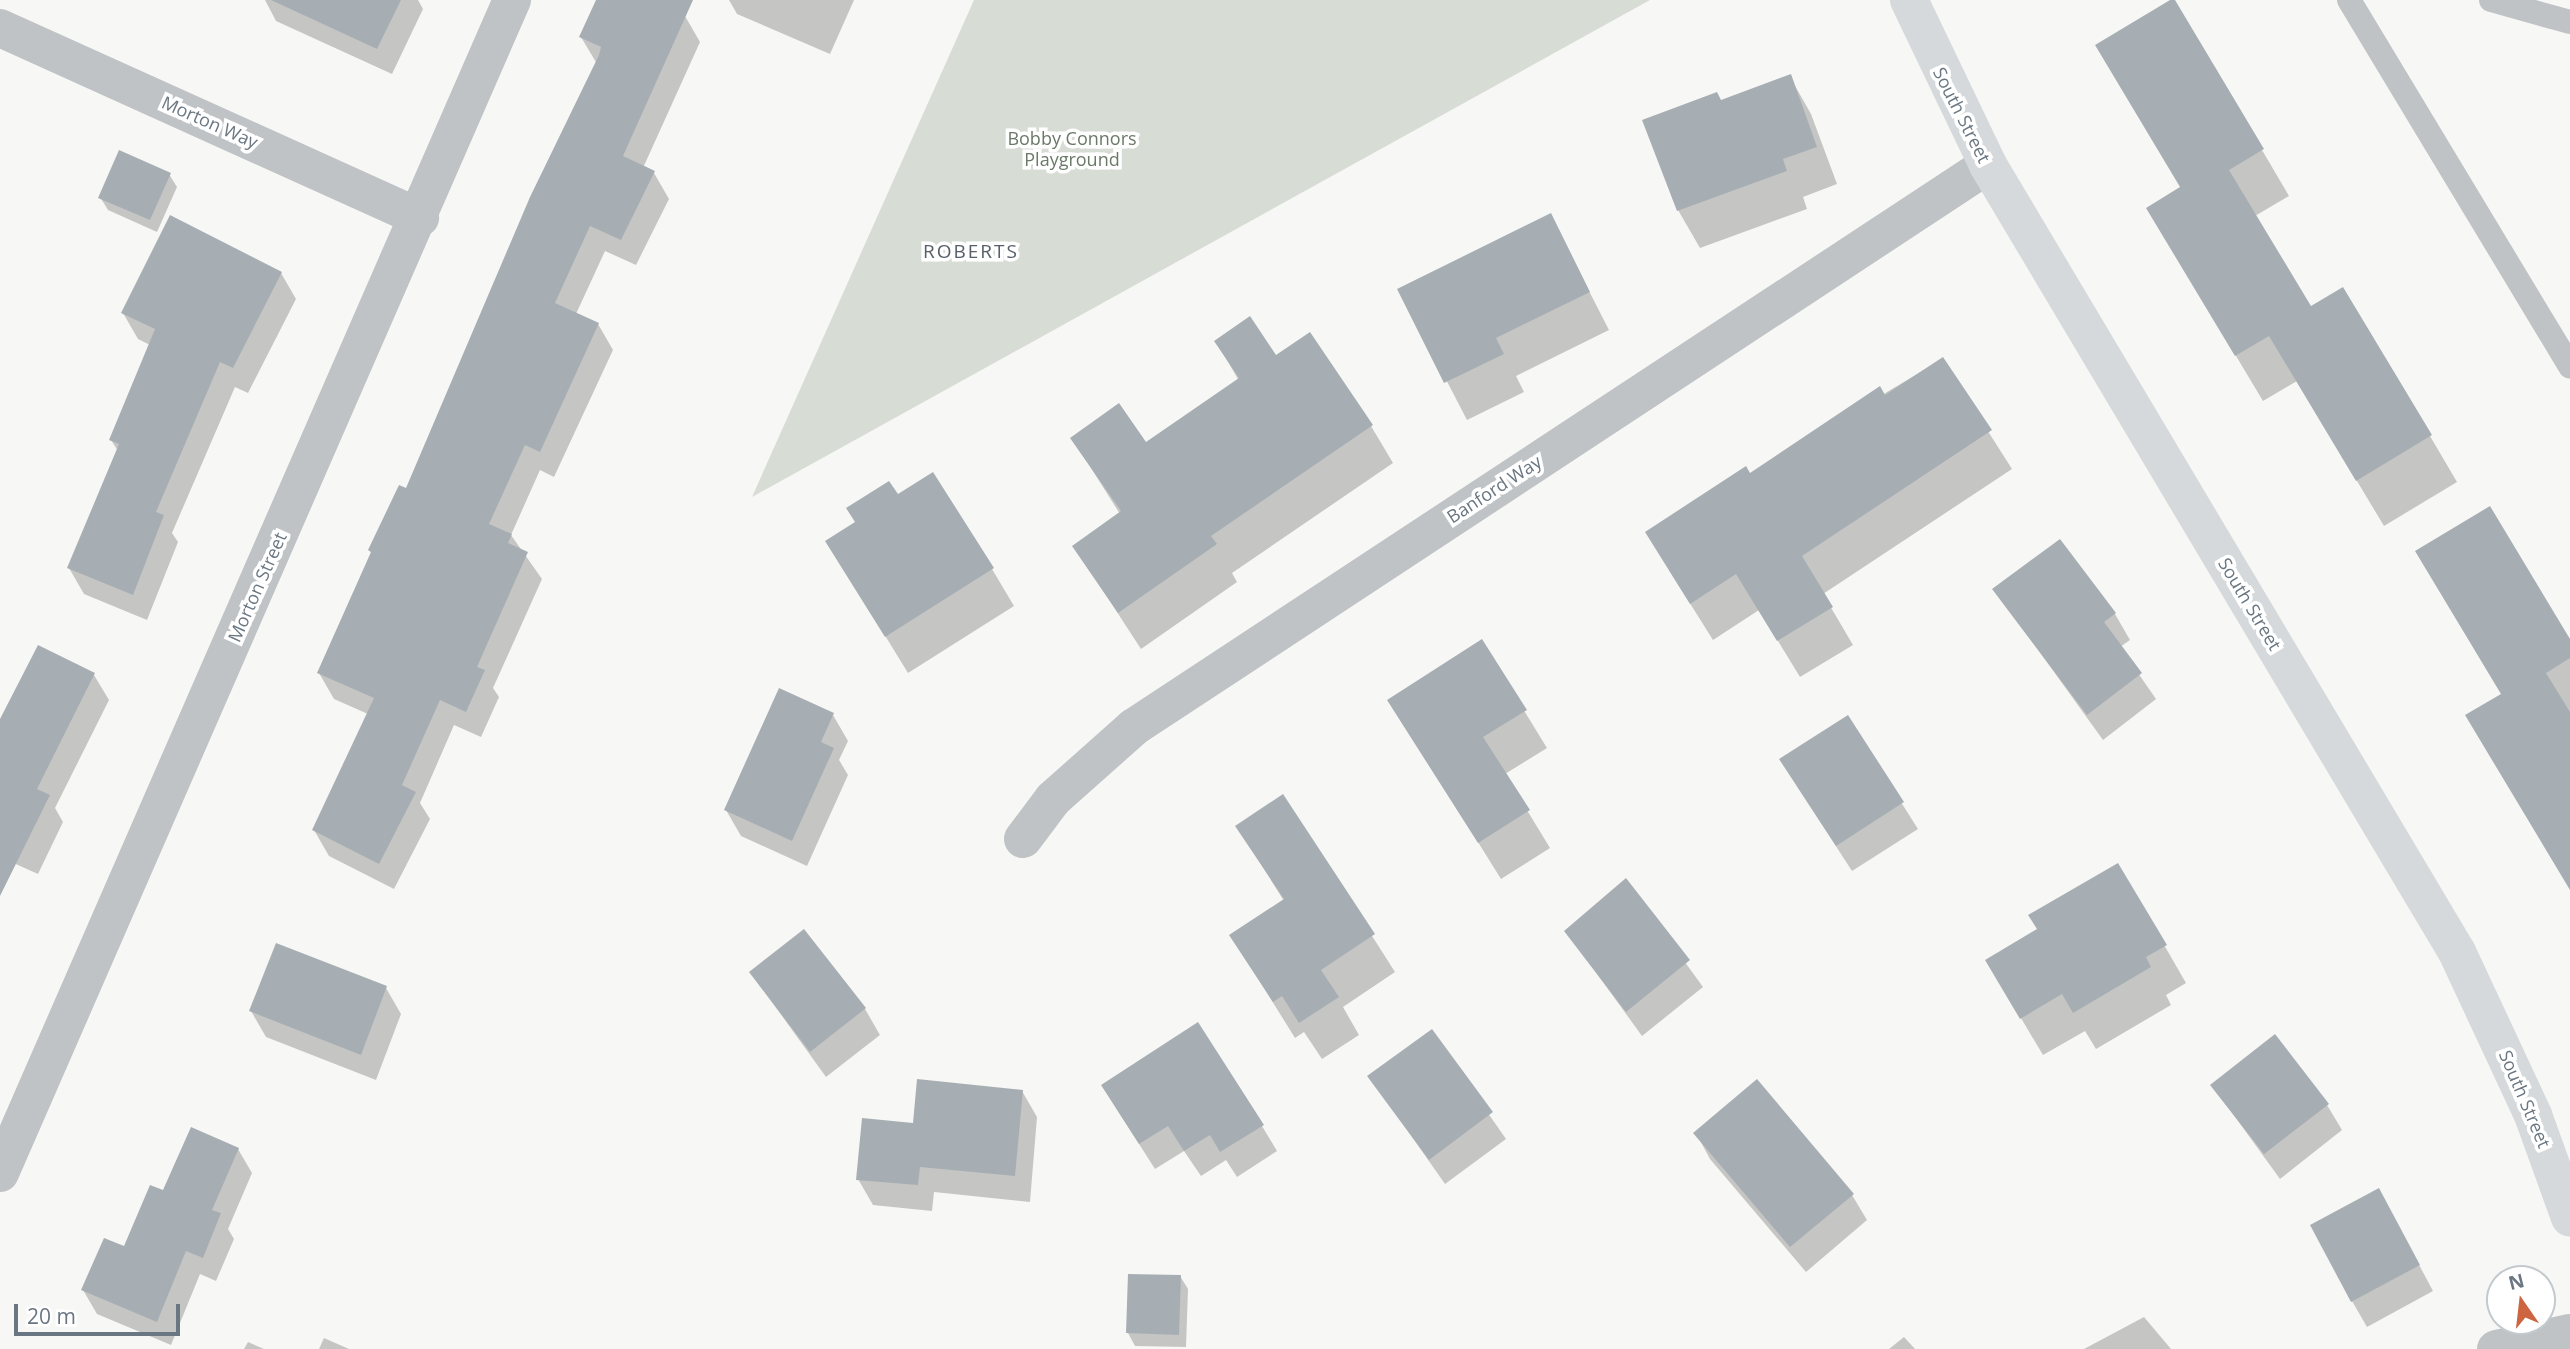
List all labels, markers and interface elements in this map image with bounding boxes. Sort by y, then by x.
street label: South Street [1929,64,1995,166]
street label: Morton Way [159,91,261,153]
park label: Bobby Connors Playground [1007,128,1137,170]
district label: ROBERTS [924,241,1018,263]
street label: Banford Way [1443,450,1545,528]
street label: Morton Street [223,529,291,645]
street label: South Street [2214,554,2286,654]
street label: South Street [2495,1047,2555,1151]
north arrow [2486,1265,2556,1335]
text: N [2506,1267,2527,1296]
scale bar [18,1290,184,1334]
text: 20 m [27,1302,76,1330]

